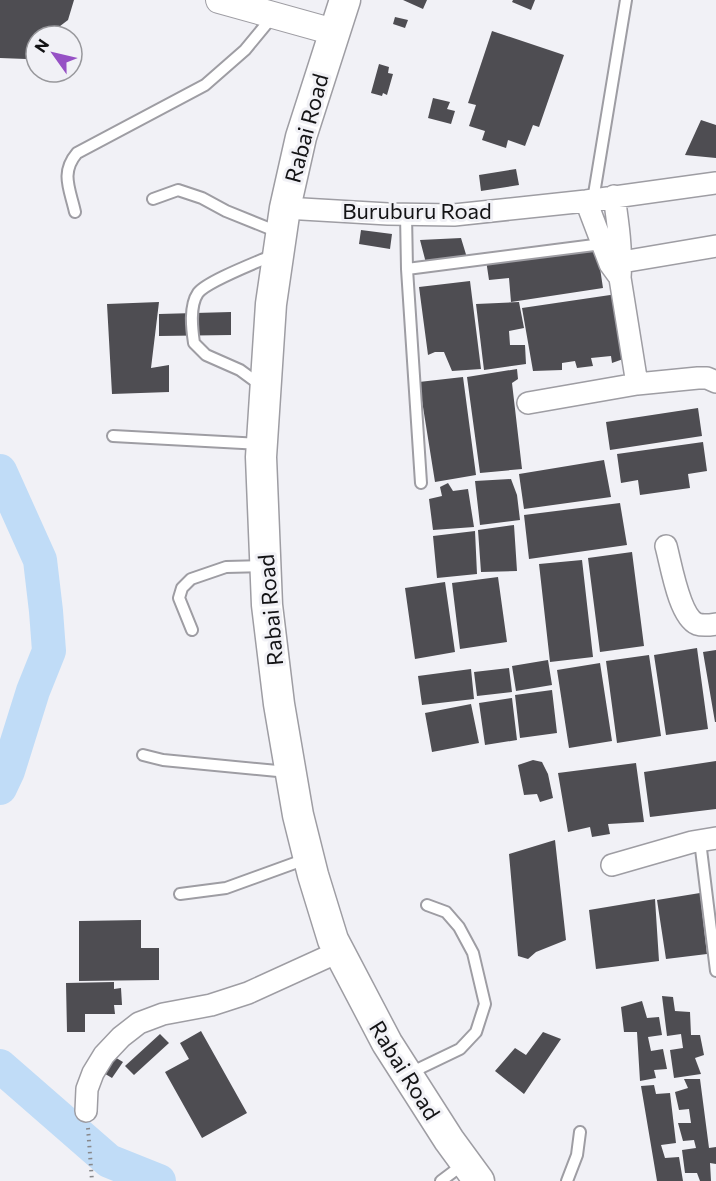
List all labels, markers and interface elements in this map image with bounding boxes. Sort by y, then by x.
north arrow [24,24,84,84]
text: N [30,35,52,56]
street label: Rabai Road [278,70,334,186]
street label: Buruburu Road [342,197,492,224]
street label: Rabai Road [252,553,288,667]
street label: Rabai Road [364,1015,446,1125]

